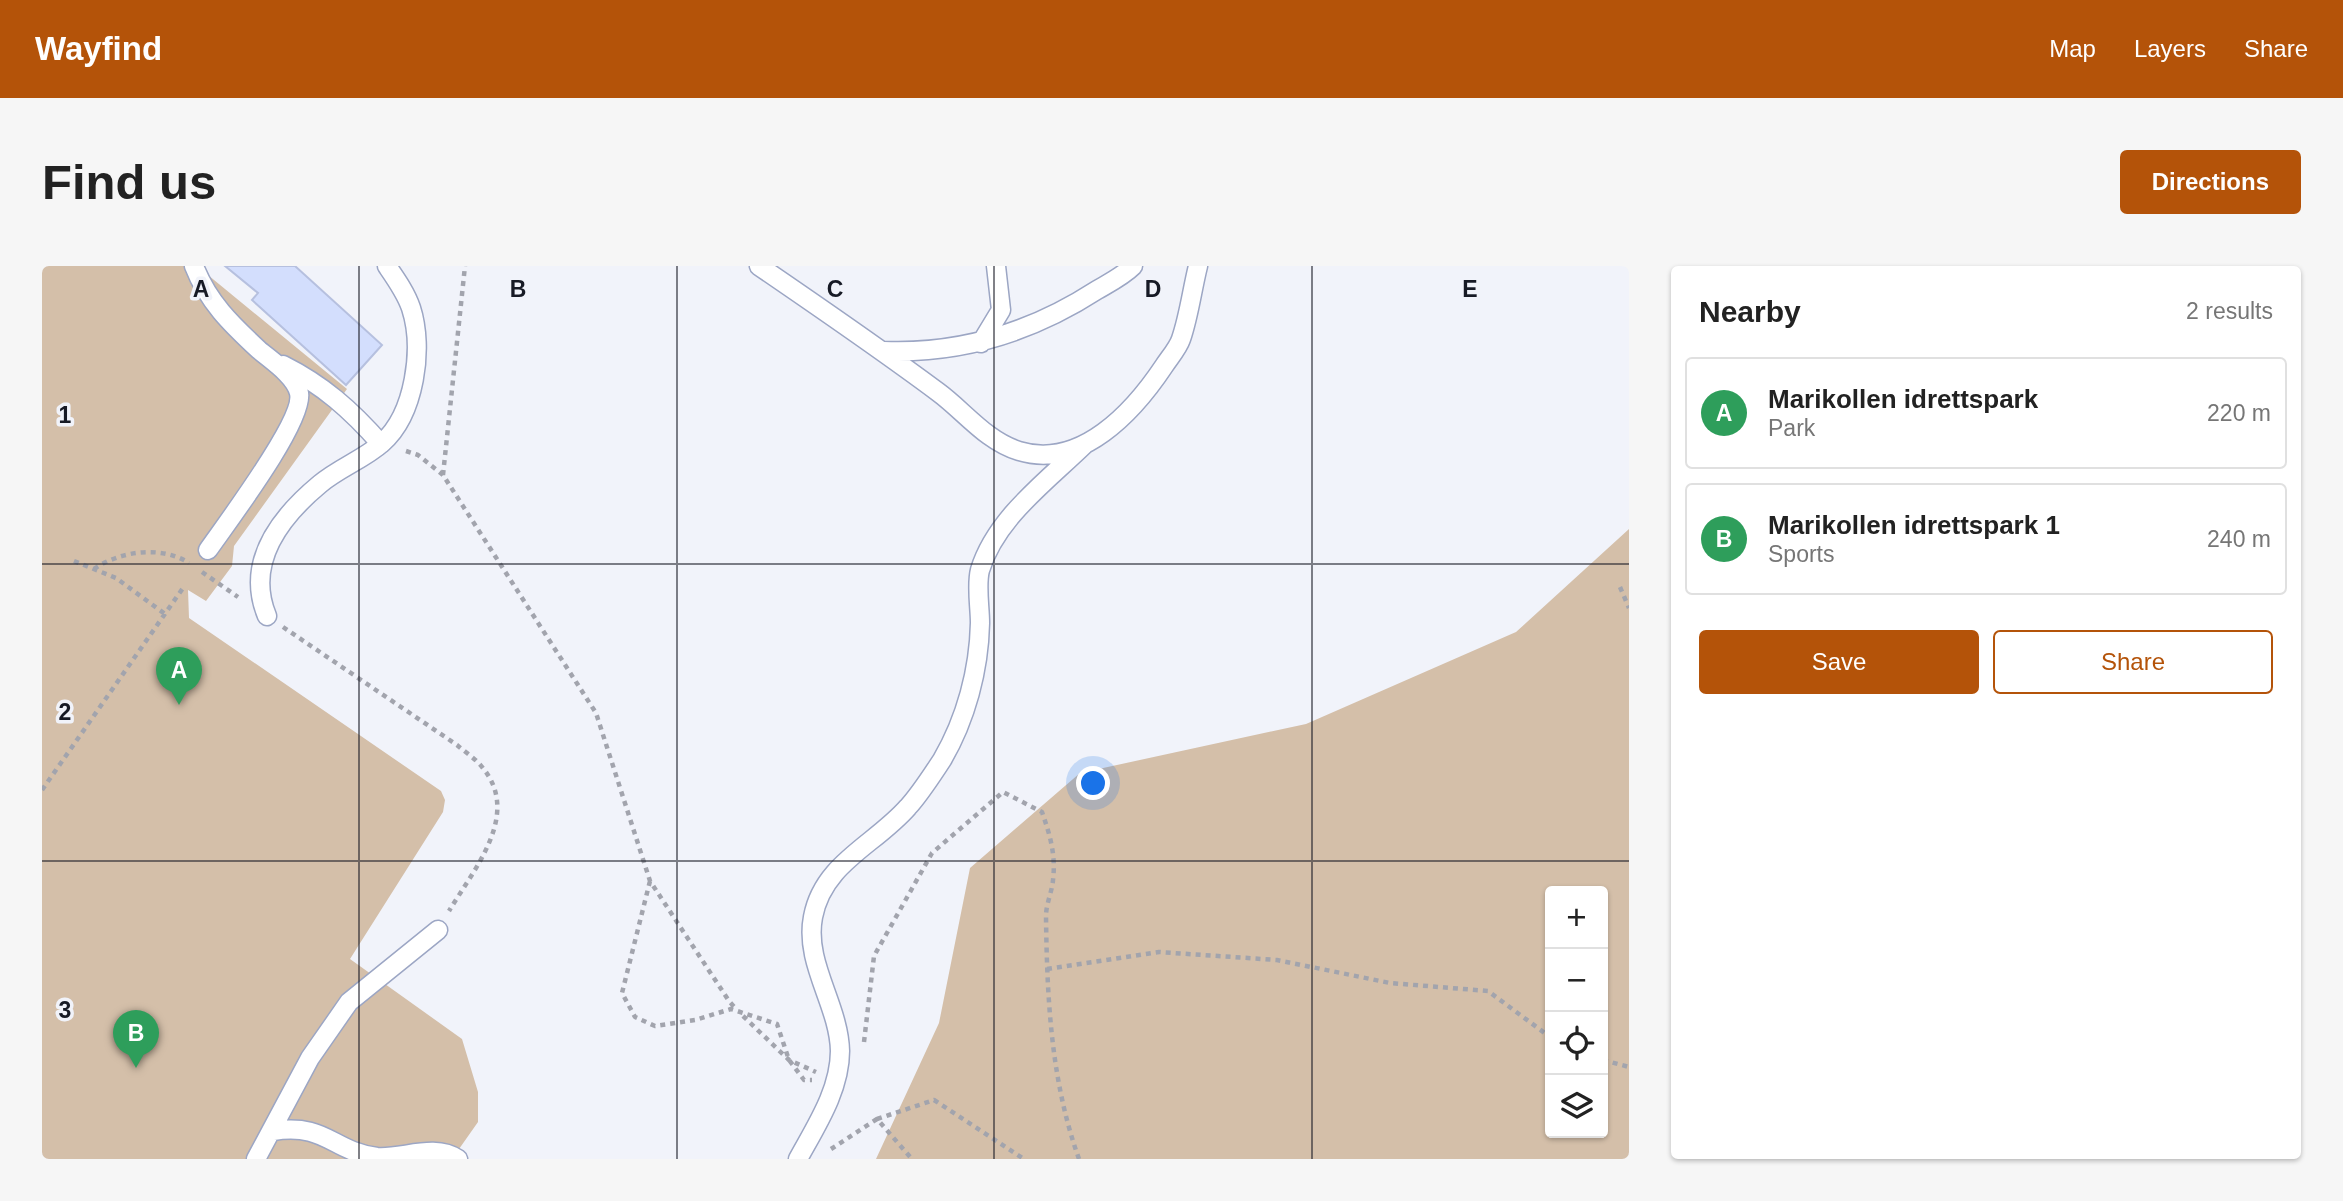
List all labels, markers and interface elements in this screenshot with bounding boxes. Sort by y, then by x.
text: Wayfind [35,30,162,67]
text: Map [2049,35,2096,62]
text: Layers [2134,35,2206,62]
text: Share [2244,35,2308,62]
button: Directions [2120,150,2301,214]
text: Find us [42,155,216,209]
text: A [193,276,209,302]
text: B [510,276,526,302]
text: C [827,276,843,302]
text: D [1145,276,1161,302]
text: E [1462,276,1478,302]
text: Nearby [1699,295,1801,328]
text: 2 results [2186,298,2273,324]
text: Marikollen idrettspark [1768,384,2038,414]
text: A [1716,400,1732,426]
text: 220 m [2207,400,2271,426]
text: 1 [59,402,72,428]
text: Park [1768,415,1815,441]
text: Marikollen idrettspark 1 [1768,510,2060,540]
text: B [1716,526,1732,552]
text: 240 m [2207,526,2271,552]
text: Sports [1768,541,1834,567]
button: Save [1699,630,1979,694]
button: Share [1993,630,2273,694]
pin: A [156,647,202,705]
text: 2 [59,699,71,725]
your location [1076,766,1110,800]
map controls [1545,886,1608,1138]
button: + [1545,886,1608,949]
button: − [1545,949,1608,1012]
text: 3 [59,997,71,1023]
pin: B [113,1010,159,1068]
button: locate [1545,1012,1608,1075]
button: layers [1545,1075,1608,1138]

